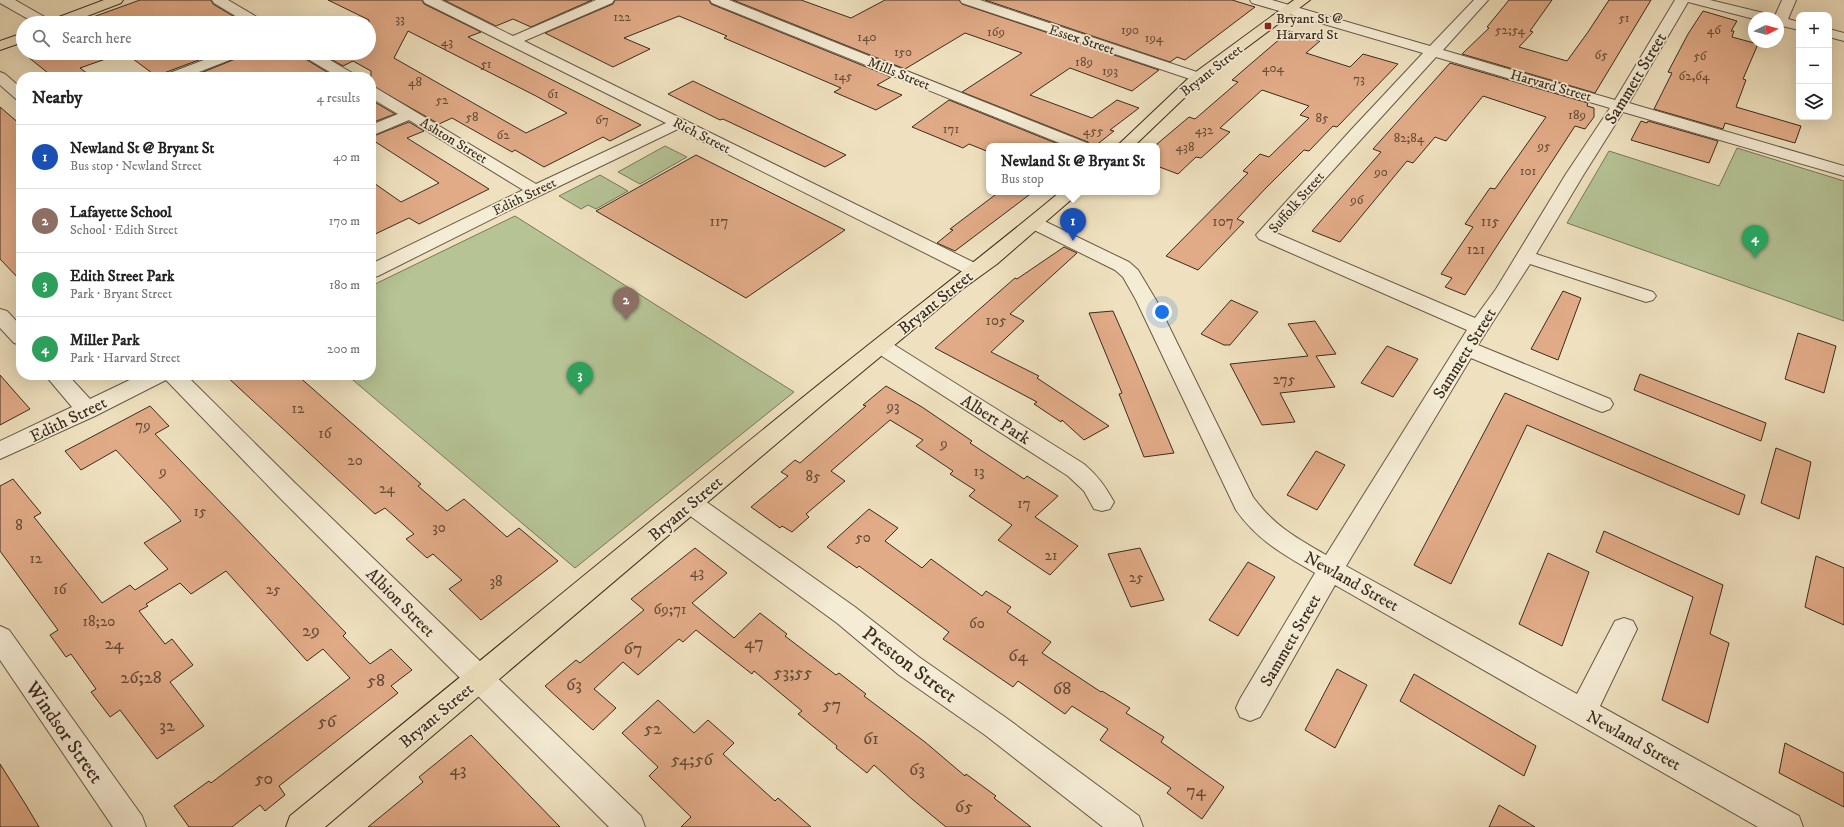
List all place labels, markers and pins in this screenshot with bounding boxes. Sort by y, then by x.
place label: Bryant St @ Harvard St [1276,10,1343,44]
marker: Bryant St @ Harvard St [1263,21,1273,31]
pin: 1 [1060,208,1086,241]
pin: 4 [1742,225,1768,258]
pin: 2 [613,287,639,320]
pin: 3 [567,362,593,395]

